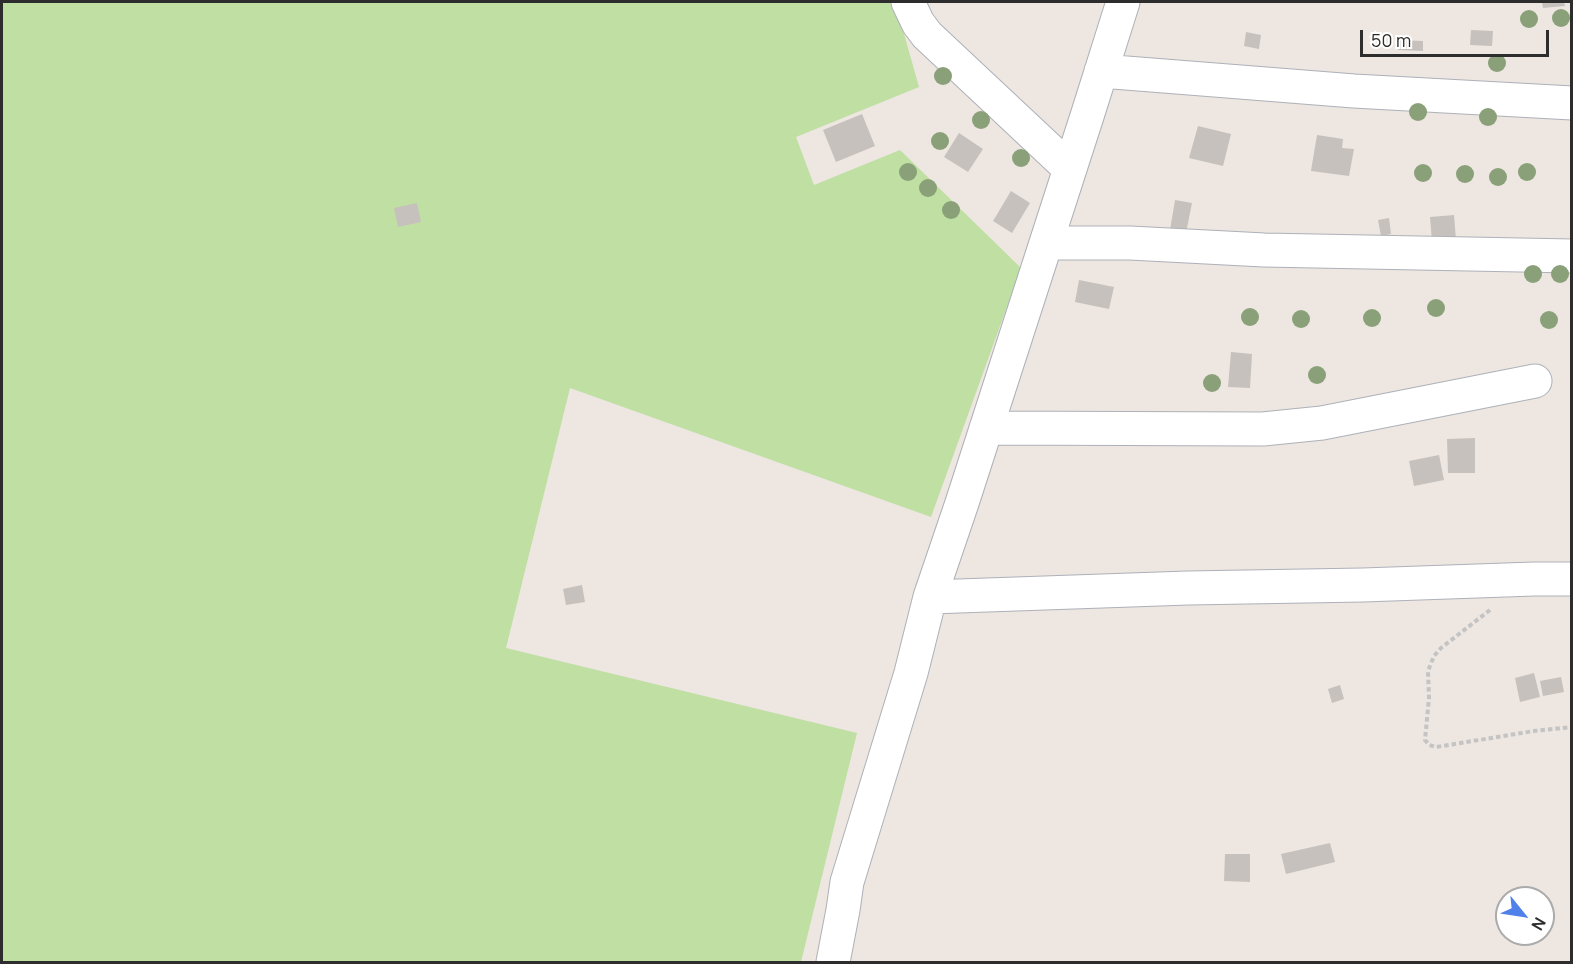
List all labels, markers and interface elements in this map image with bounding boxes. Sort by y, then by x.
scale bar [1363,18,1552,56]
text: 50 m [1371,28,1411,52]
north arrow [1495,886,1555,946]
text: N [1526,914,1551,934]

